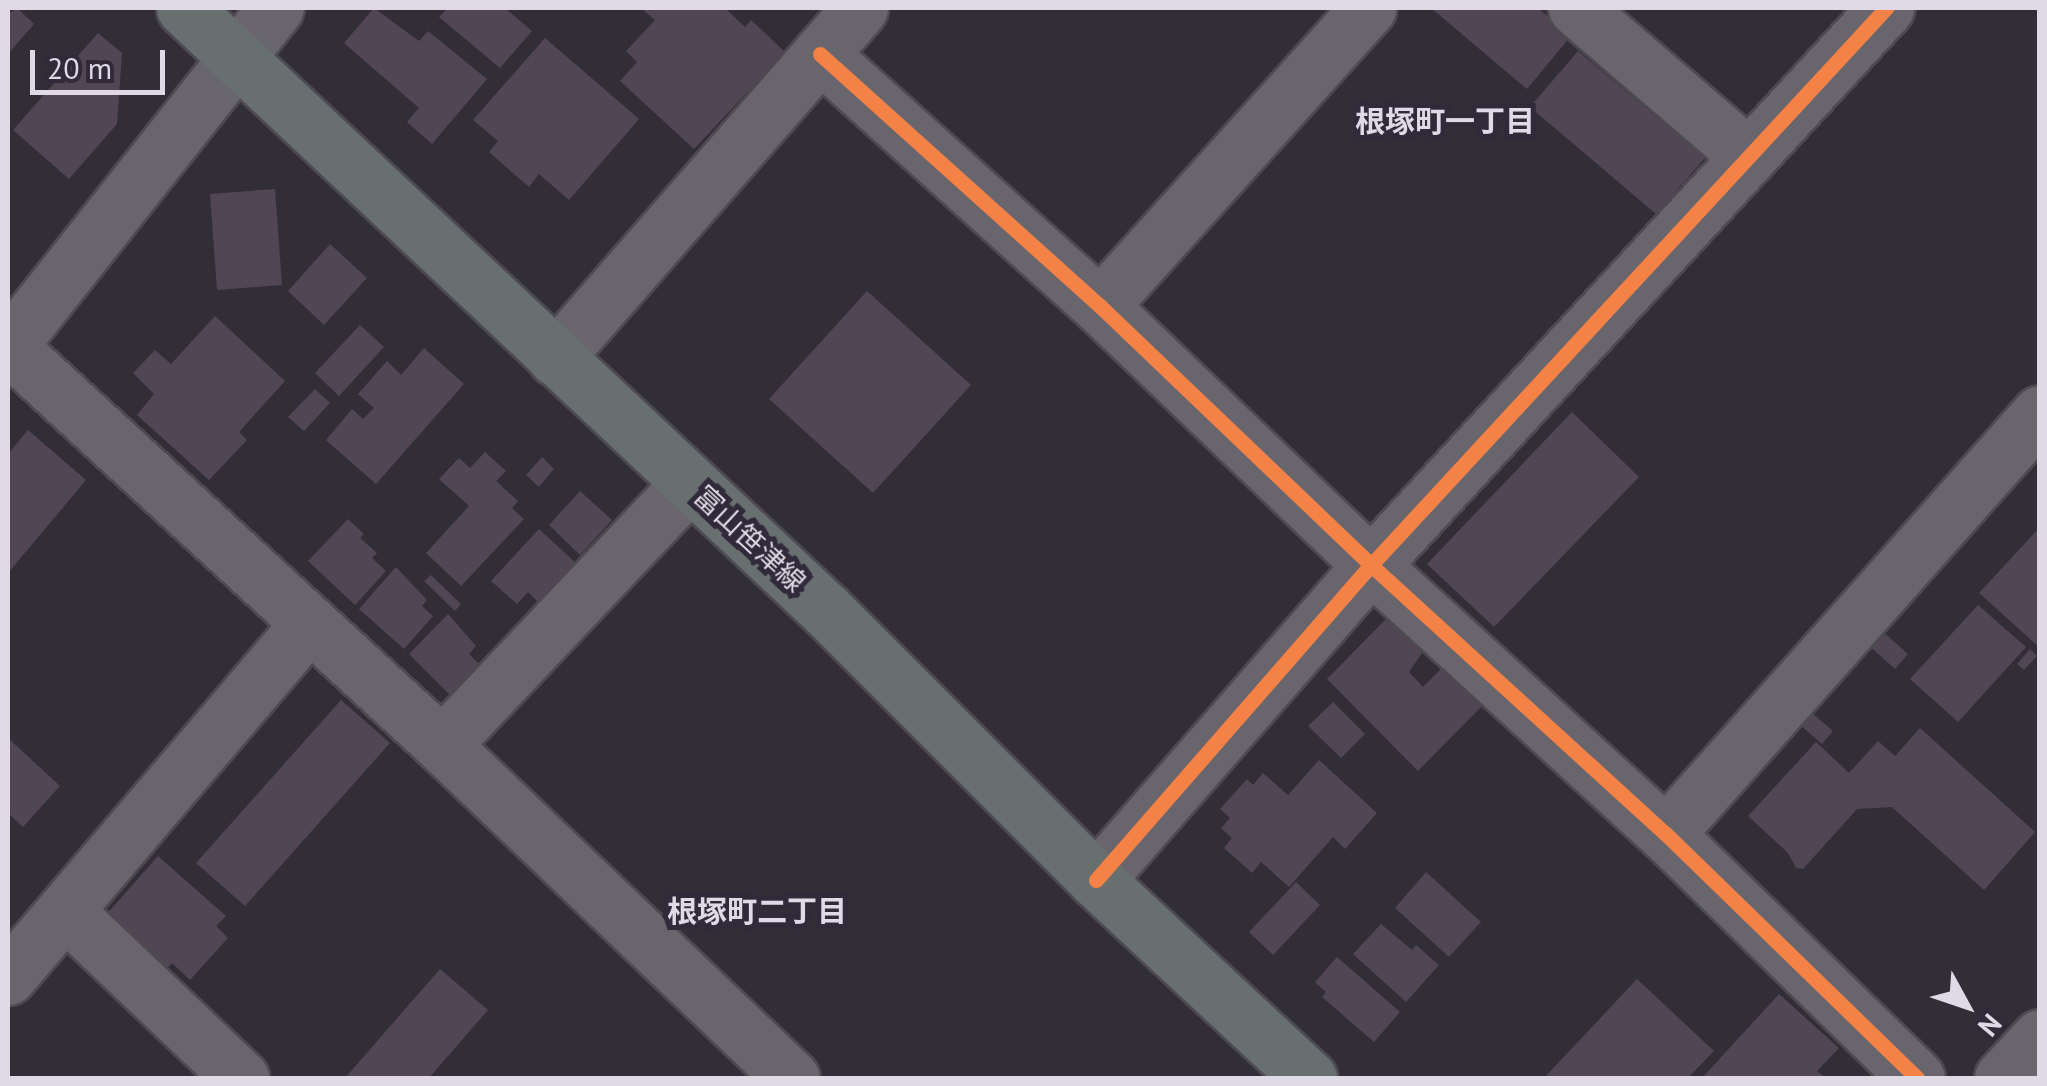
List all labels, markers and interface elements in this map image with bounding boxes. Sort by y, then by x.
scale bar [35,30,170,92]
text: 20 m [47,48,112,87]
district label: 根塚町一丁目 [1355,103,1535,139]
street label: 富山笹津線 [687,479,813,599]
district label: 根塚町二丁目 [667,893,847,929]
north arrow [1917,956,2017,1056]
text: N [1970,1007,2010,1045]

